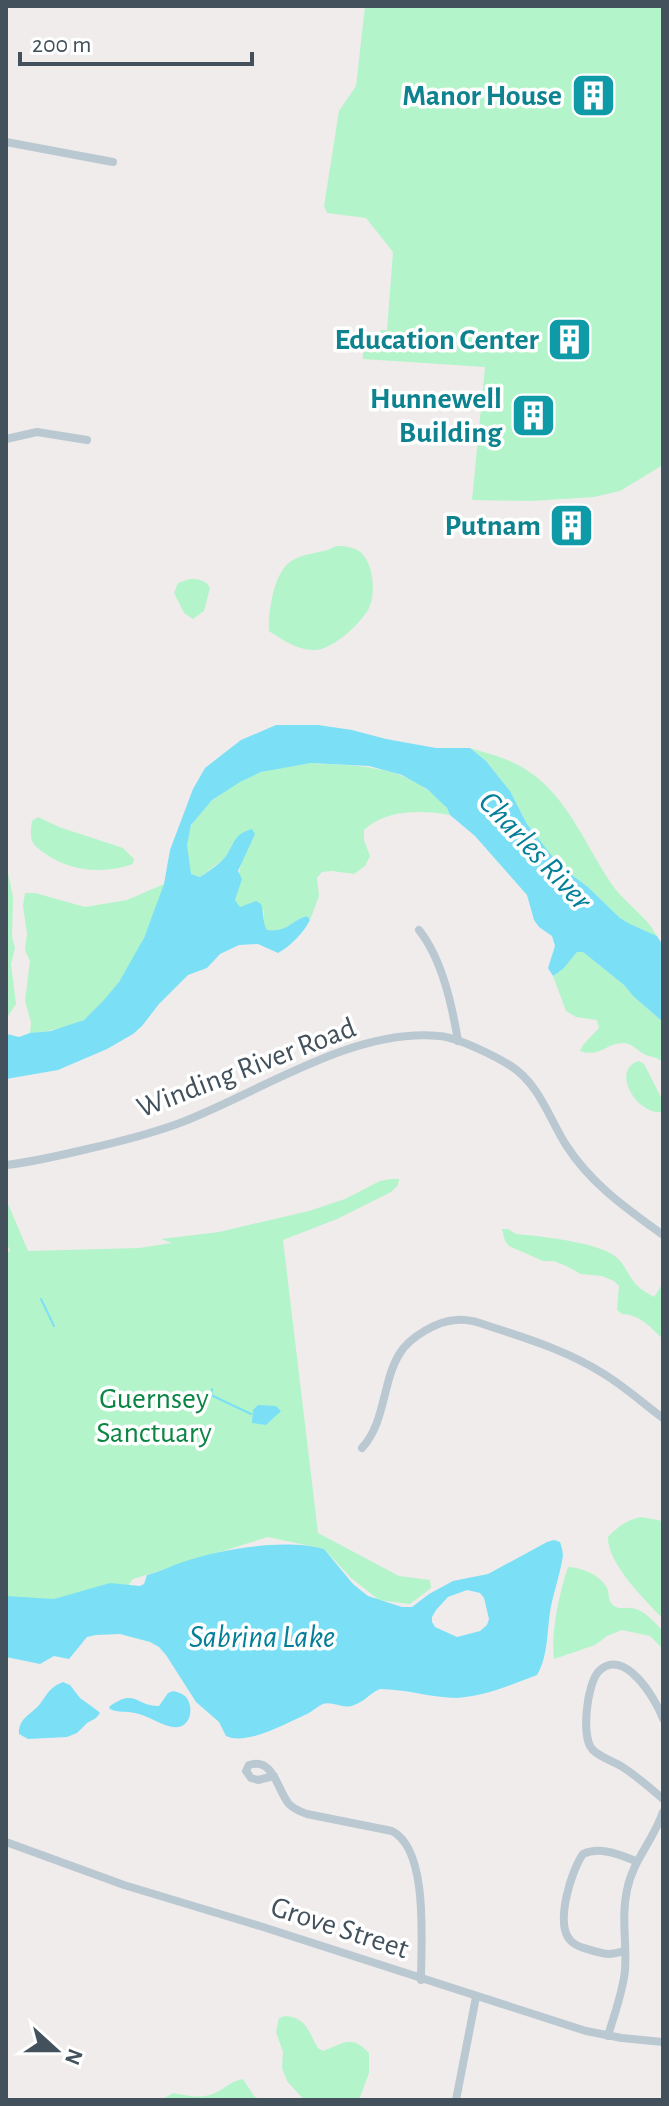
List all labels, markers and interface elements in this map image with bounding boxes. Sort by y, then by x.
scale bar [20,16,252,66]
text: 200 m [32,33,91,57]
building icon: Manor House [569,71,617,119]
place label: Manor House [402,81,562,111]
building icon: Education Center [546,315,594,363]
place label: Education Center [335,325,540,355]
place label: Hunnewell Building [370,384,503,448]
building icon: Hunnewell Building [509,391,557,439]
building icon: Putnam [548,501,596,549]
place label: Putnam [444,511,541,541]
water label: Charles River [473,785,599,917]
street label: Winding River Road [133,1012,360,1123]
park label: Guernsey Sanctuary [96,1384,212,1448]
water label: Sabrina Lake [189,1621,335,1653]
street label: Grove Street [267,1892,413,1964]
north arrow [16,2010,96,2090]
text: N [61,2046,87,2068]

